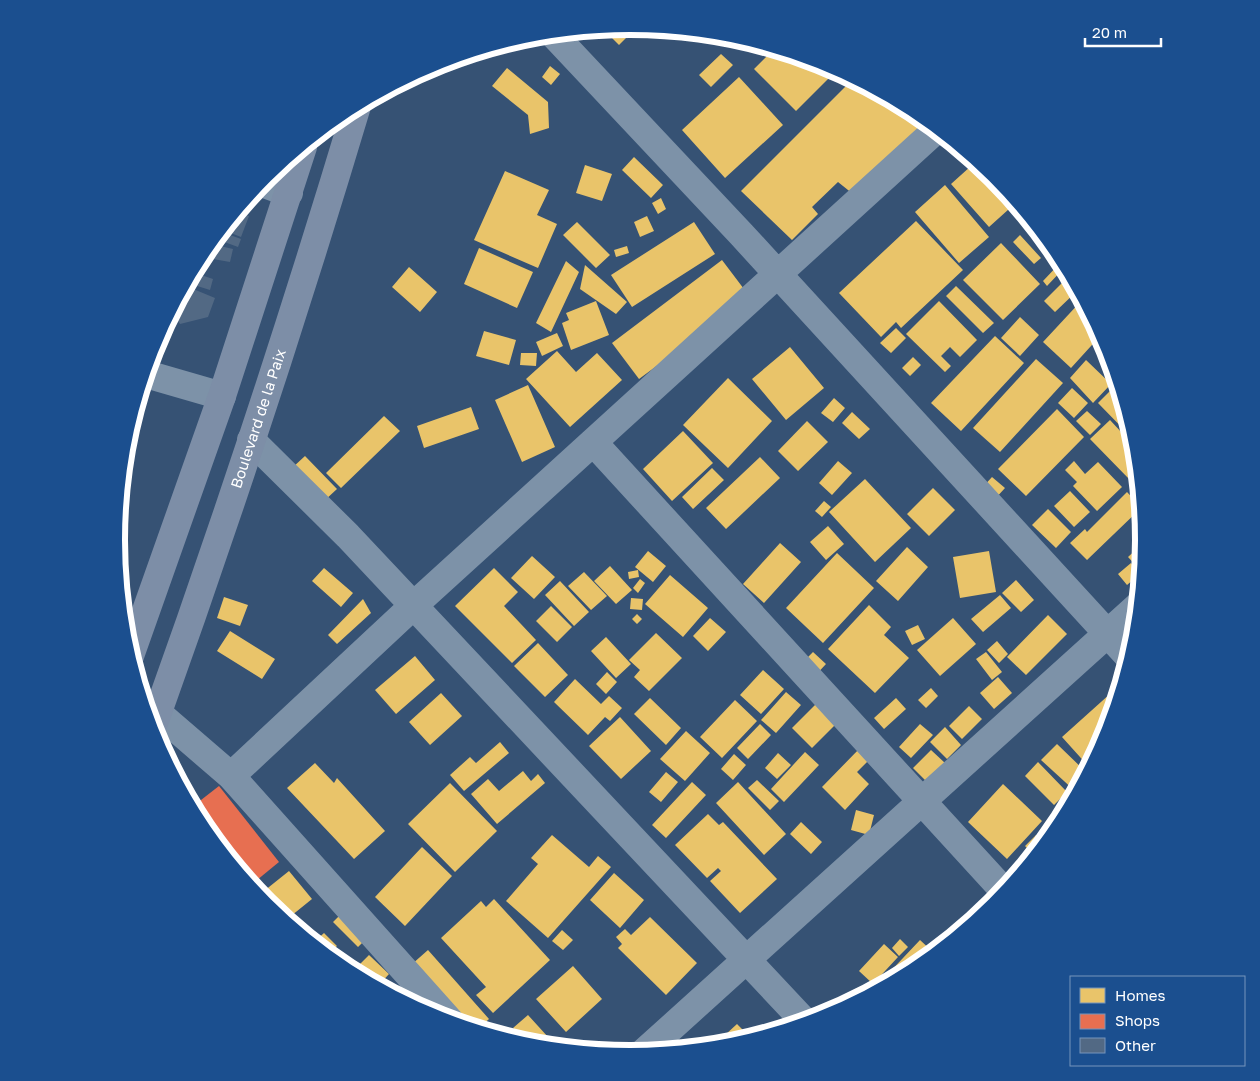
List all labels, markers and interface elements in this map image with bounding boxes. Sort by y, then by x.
scale bar [1085,15,1161,47]
text: 20 m [1092,23,1127,41]
street label: Boulevard de la Paix [226,347,289,490]
legend [1070,976,1245,1066]
text: Homes [1115,986,1165,1004]
text: Shops [1115,1011,1160,1029]
text: Other [1115,1036,1156,1054]

